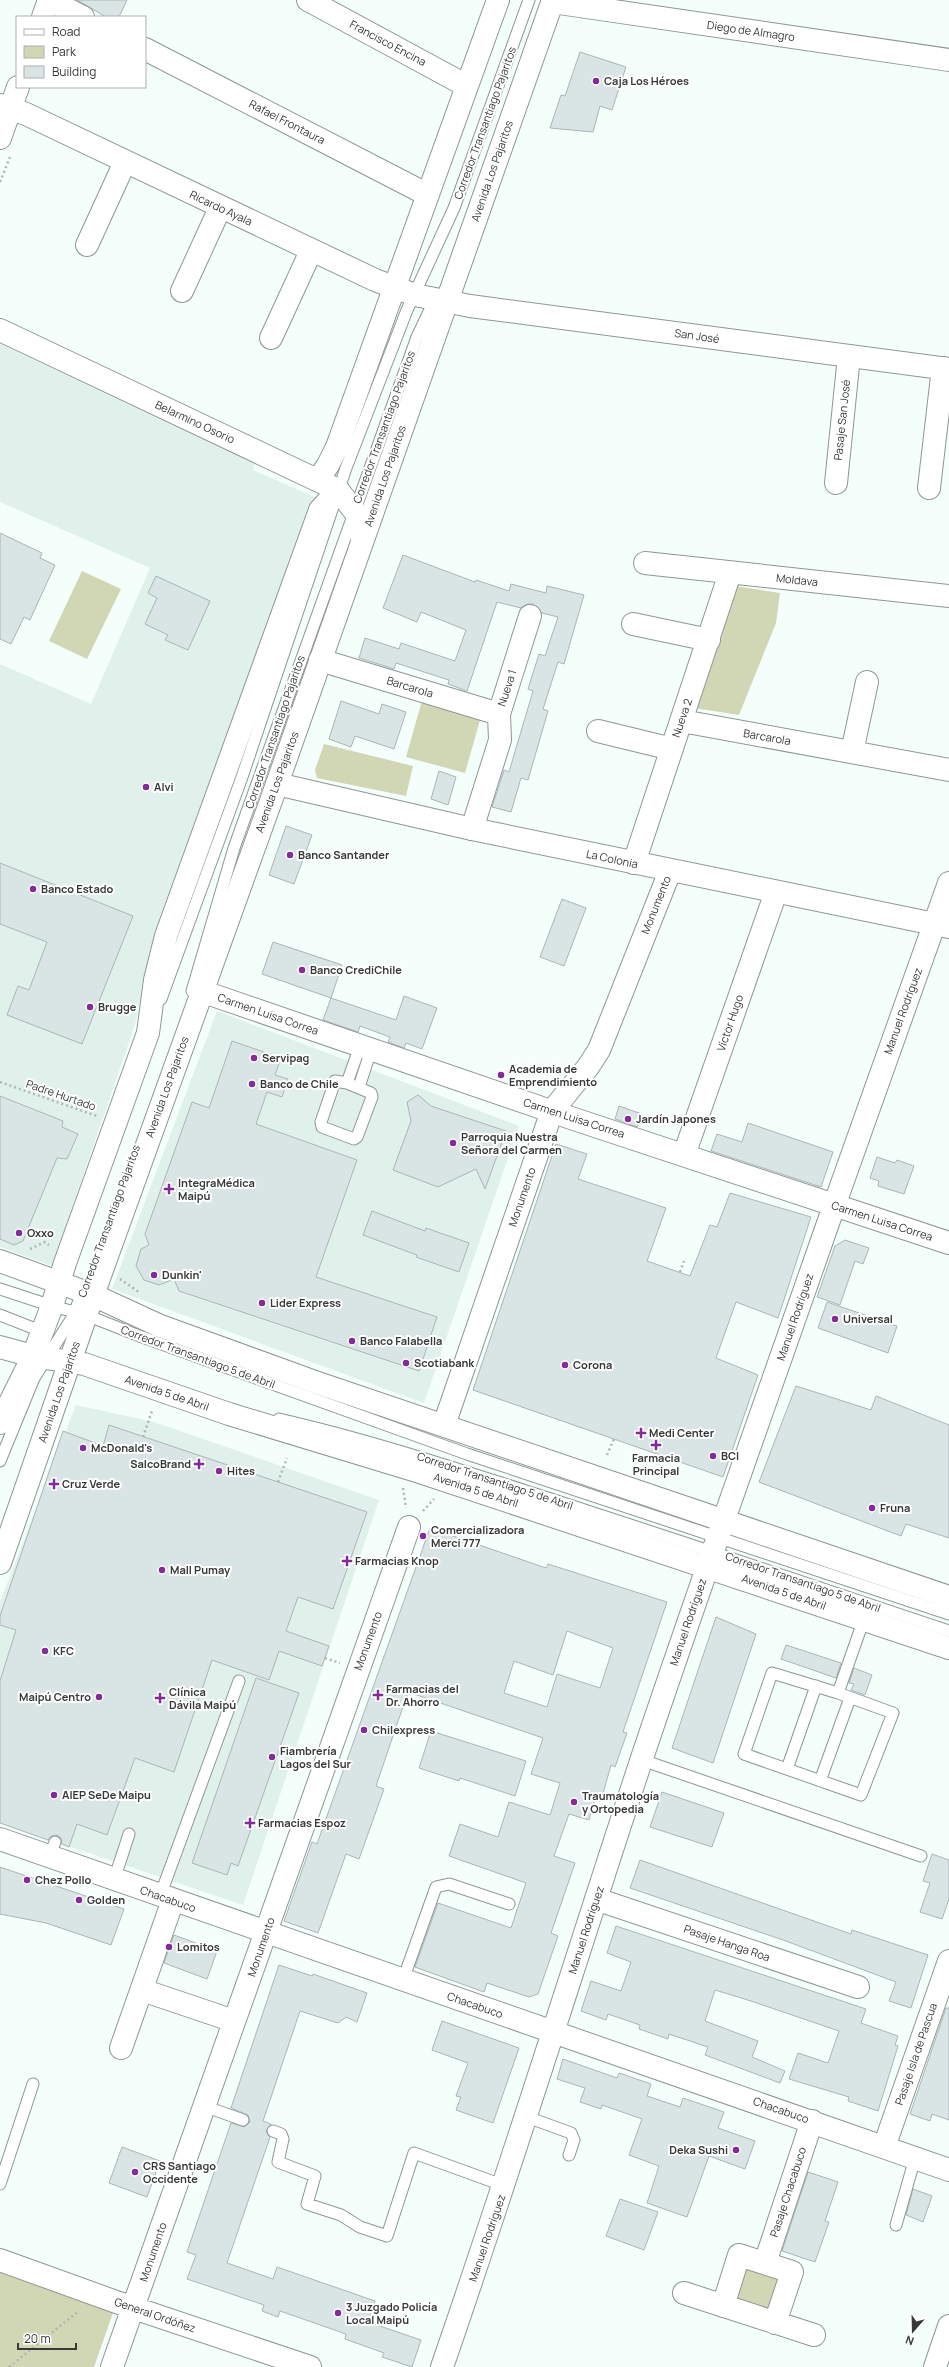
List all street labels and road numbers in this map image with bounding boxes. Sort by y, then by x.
street label: Francisco Encina [347,16,429,69]
street label: Diego de Almagro [706,17,796,44]
street label: Corredor Transantiago Pajaritos [450,44,519,201]
street label: Rafael Frontaura [247,96,328,147]
street label: Avenida Los Pajaritos [467,118,516,224]
street label: Ricardo Ayala [187,186,255,229]
street label: San José [674,325,721,346]
street label: Corredor Transantiago Pajaritos [349,348,418,505]
street label: Pasaje San José [830,378,853,461]
street label: Belarmino Osorio [153,397,238,447]
street label: Avenida Los Pajaritos [360,423,409,529]
street label: Moldava [775,570,819,589]
street label: Corredor Transantiago Pajaritos [241,653,308,811]
street label: Nueva 1 [493,667,520,708]
street label: Barcarola [385,672,435,701]
street label: Nueva 2 [668,696,695,739]
street label: Barcarola [742,725,792,748]
street label: Avenida Los Pajaritos [251,729,302,834]
street label: La Colonia [585,846,639,871]
street label: Monumento [637,873,674,936]
street label: Manuel Rodríguez [880,965,925,1056]
street label: Carmen Luisa Correa [216,989,321,1038]
street label: Víctor Hugo [713,992,746,1053]
street label: Avenida Los Pajaritos [141,1034,192,1139]
street label: Padre Hurtado [24,1076,99,1114]
street label: Carmen Luisa Correa [522,1094,627,1141]
street label: Corredor Transantiago Pajaritos [74,1142,143,1299]
street label: Monumento [504,1165,539,1228]
street label: Carmen Luisa Correa [830,1197,935,1244]
street label: Manuel Rodríguez [773,1271,817,1362]
street label: Corredor Transantiago 5 de Abril [119,1322,277,1391]
street label: Avenida Los Pajaritos [34,1339,83,1445]
street label: Avenida 5 de Abril [123,1371,211,1414]
street label: Corredor Transantiago 5 de Abril [415,1448,575,1513]
street label: Avenida 5 de Abril [432,1469,521,1510]
street label: Corredor Transantiago 5 de Abril [724,1548,883,1615]
street label: Avenida 5 de Abril [740,1570,828,1613]
street label: Manuel Rodríguez [666,1576,710,1667]
street label: Monumento [350,1609,385,1672]
street label: Chacabuco [138,1882,199,1915]
street label: Manuel Rodríguez [564,1884,607,1976]
street label: Monumento [243,1915,278,1978]
street label: Pasaje Hanga Roa [682,1921,772,1964]
street label: Chacabuco [445,1988,506,2021]
street label: Pasaje Isla de Pascua [891,2001,940,2107]
street label: Chacabuco [751,2093,812,2126]
street label: Pasaje Chacabuco [766,2144,809,2239]
street label: Manuel Rodríguez [465,2192,509,2283]
street label: Monumento [135,2220,170,2283]
street label: General Ordóñez [112,2294,198,2336]

